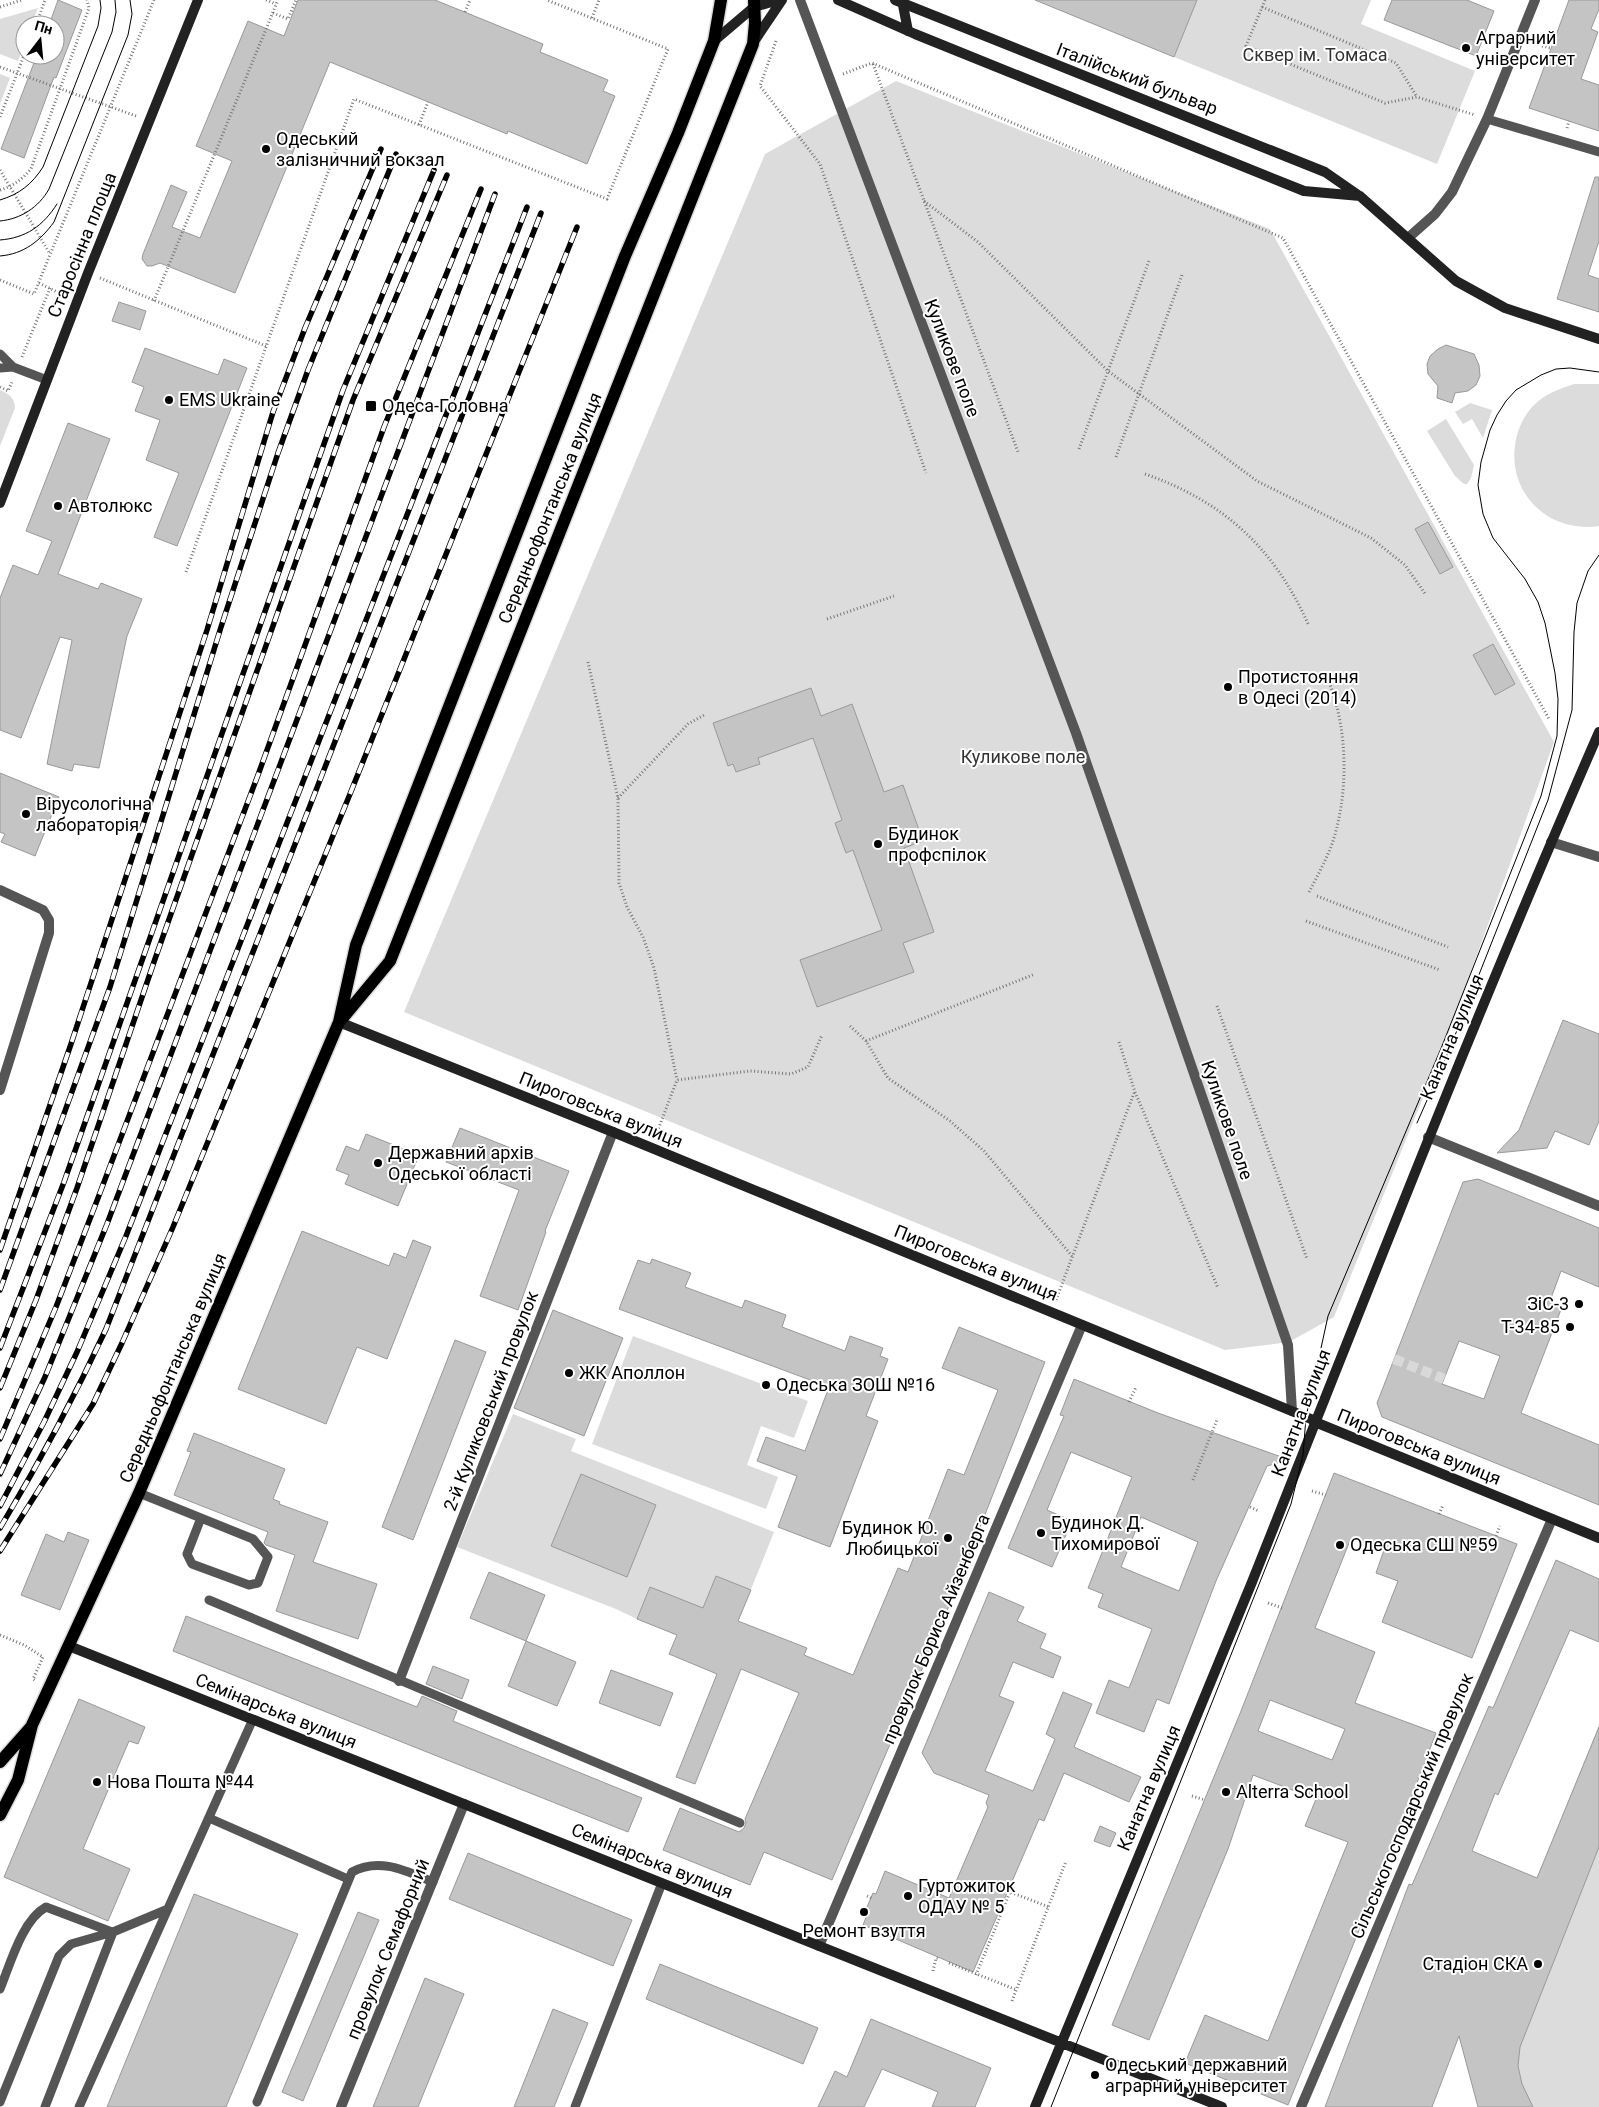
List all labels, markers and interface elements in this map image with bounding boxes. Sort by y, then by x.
north arrow [15,15,65,65]
text: Пн [33,17,54,38]
place label: Аграрний університет [1476,27,1575,69]
street label: Італійський бульвар [1054,38,1221,119]
marker: Аграрний університет [1460,42,1472,54]
park label: Сквер ім. Томаса [1243,44,1387,65]
place label: Одеський залізничний вокзал [276,128,445,170]
marker: Одеський залізничний вокзал [260,143,272,155]
street label: Старосінна площа [43,169,120,321]
street label: Куликове поле [920,296,985,420]
place label: EMS Ukraine [179,389,280,410]
street label: Середньофонтанська вулиця [493,389,606,627]
marker: EMS Ukraine [163,394,175,406]
place label: Одеса-Головна [382,395,509,416]
marker: Одеса-Головна [364,399,378,413]
place label: Автолюкс [68,495,152,516]
marker: Автолюкс [52,500,64,512]
place label: Протистояння в Одесі (2014) [1238,666,1359,709]
marker: Протистояння в Одесі (2014) [1222,681,1234,693]
park label: Куликове поле [961,746,1085,767]
place label: Вірусологічна лабораторія [36,793,152,835]
marker: Вірусологічна лабораторія [20,808,32,820]
place label: Будинок профспілок [888,823,987,865]
marker: Будинок профспілок [872,838,884,850]
street label: Канатна вулиця [1416,971,1487,1103]
street label: Куликове поле [1197,1057,1258,1182]
street label: Пироговська вулиця [516,1067,686,1152]
place label: Державний архів Одеської області [388,1142,534,1184]
marker: Державний архів Одеської області [372,1157,384,1169]
street label: Пироговська вулиця [891,1220,1061,1305]
street label: Середньофонтанська вулиця [115,1250,231,1486]
street label: 2-й Куликовський провулок [439,1288,542,1514]
place label: ЗіС-3 [1527,1293,1569,1314]
marker: ЗіС-3 [1573,1298,1585,1310]
place label: Т-34-85 [1501,1316,1560,1337]
marker: Т-34-85 [1564,1321,1576,1333]
street label: Канатна вулиця [1267,1346,1334,1479]
place label: ЖК Аполлон [579,1362,685,1383]
marker: ЖК Аполлон [563,1367,575,1379]
place label: Одеська ЗОШ №16 [776,1374,935,1395]
marker: Одеська ЗОШ №16 [760,1379,772,1391]
street label: Пироговська вулиця [1334,1404,1504,1489]
street label: провулок Бориса Айзенберга [877,1511,994,1747]
place label: Будинок Д. Тихомирової [1051,1512,1161,1554]
place label: Будинок Ю. Любицької [842,1517,940,1559]
marker: Будинок Д. Тихомирової [1035,1527,1047,1539]
marker: Будинок Ю. Любицької [942,1532,954,1544]
place label: Одеська CШ №59 [1350,1534,1498,1555]
marker: Одеська CШ №59 [1334,1539,1346,1551]
street label: Семінарська вулиця [192,1669,360,1753]
street label: Сільськогосподарський провулок [1346,1669,1477,1942]
street label: Канатна вулиця [1113,1722,1184,1854]
place label: Нова Пошта №44 [107,1771,254,1792]
marker: Нова Пошта №44 [91,1776,103,1788]
place label: Alterra School [1236,1781,1349,1802]
marker: Alterra School [1220,1786,1232,1798]
street label: Семінарська вулиця [568,1819,736,1903]
street label: провулок Семафорний [342,1855,433,2042]
place label: Гуртожиток ОДАУ № 5 [918,1875,1016,1917]
marker: Гуртожиток ОДАУ № 5 [902,1890,914,1902]
marker: Ремонт взуття [858,1906,870,1918]
place label: Ремонт взуття [802,1920,926,1941]
place label: Стадіон СКА [1423,1953,1528,1974]
marker: Стадіон СКА [1532,1958,1544,1970]
place label: Одеський державний аграрний університет [1105,2054,1287,2096]
marker: Одеський державний аграрний університет [1089,2069,1101,2081]

